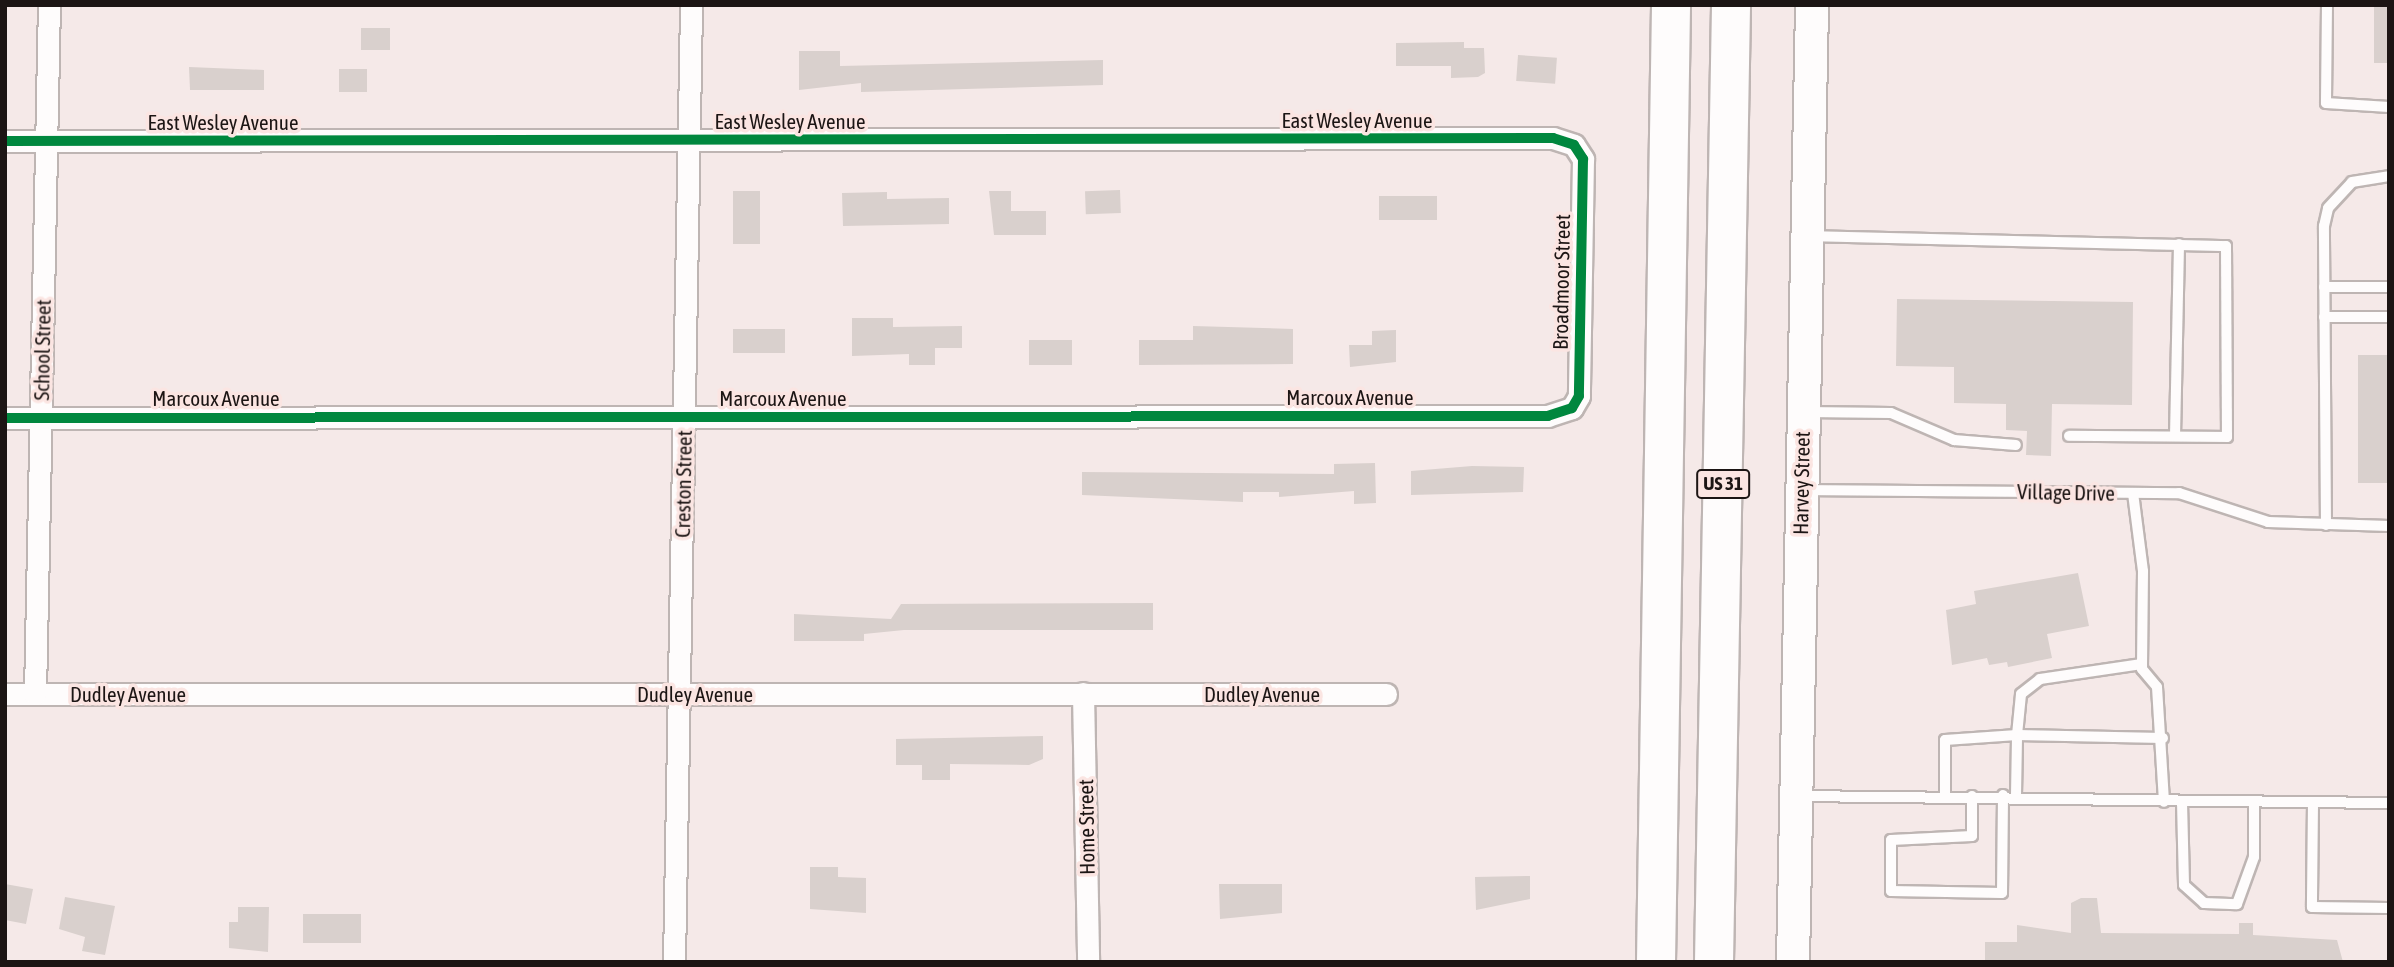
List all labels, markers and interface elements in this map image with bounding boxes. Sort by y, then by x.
street label: East Wesley Avenue [1282,107,1432,133]
street label: East Wesley Avenue [715,108,865,134]
street label: East Wesley Avenue [148,109,298,135]
street label: Broadmoor Street [1547,214,1575,350]
street label: School Street [29,299,55,401]
street label: Marcoux Avenue [1286,384,1414,410]
street label: Marcoux Avenue [152,385,280,411]
street label: Marcoux Avenue [719,385,847,411]
street label: Creston Street [669,430,697,538]
street label: Harvey Street [1787,431,1815,535]
road number: US 31 [1695,468,1751,499]
street label: Village Drive [2017,479,2115,505]
street label: Dudley Avenue [70,681,186,707]
street label: Dudley Avenue [637,681,753,707]
street label: Dudley Avenue [1204,681,1320,707]
street label: Home Street [1073,779,1099,875]

